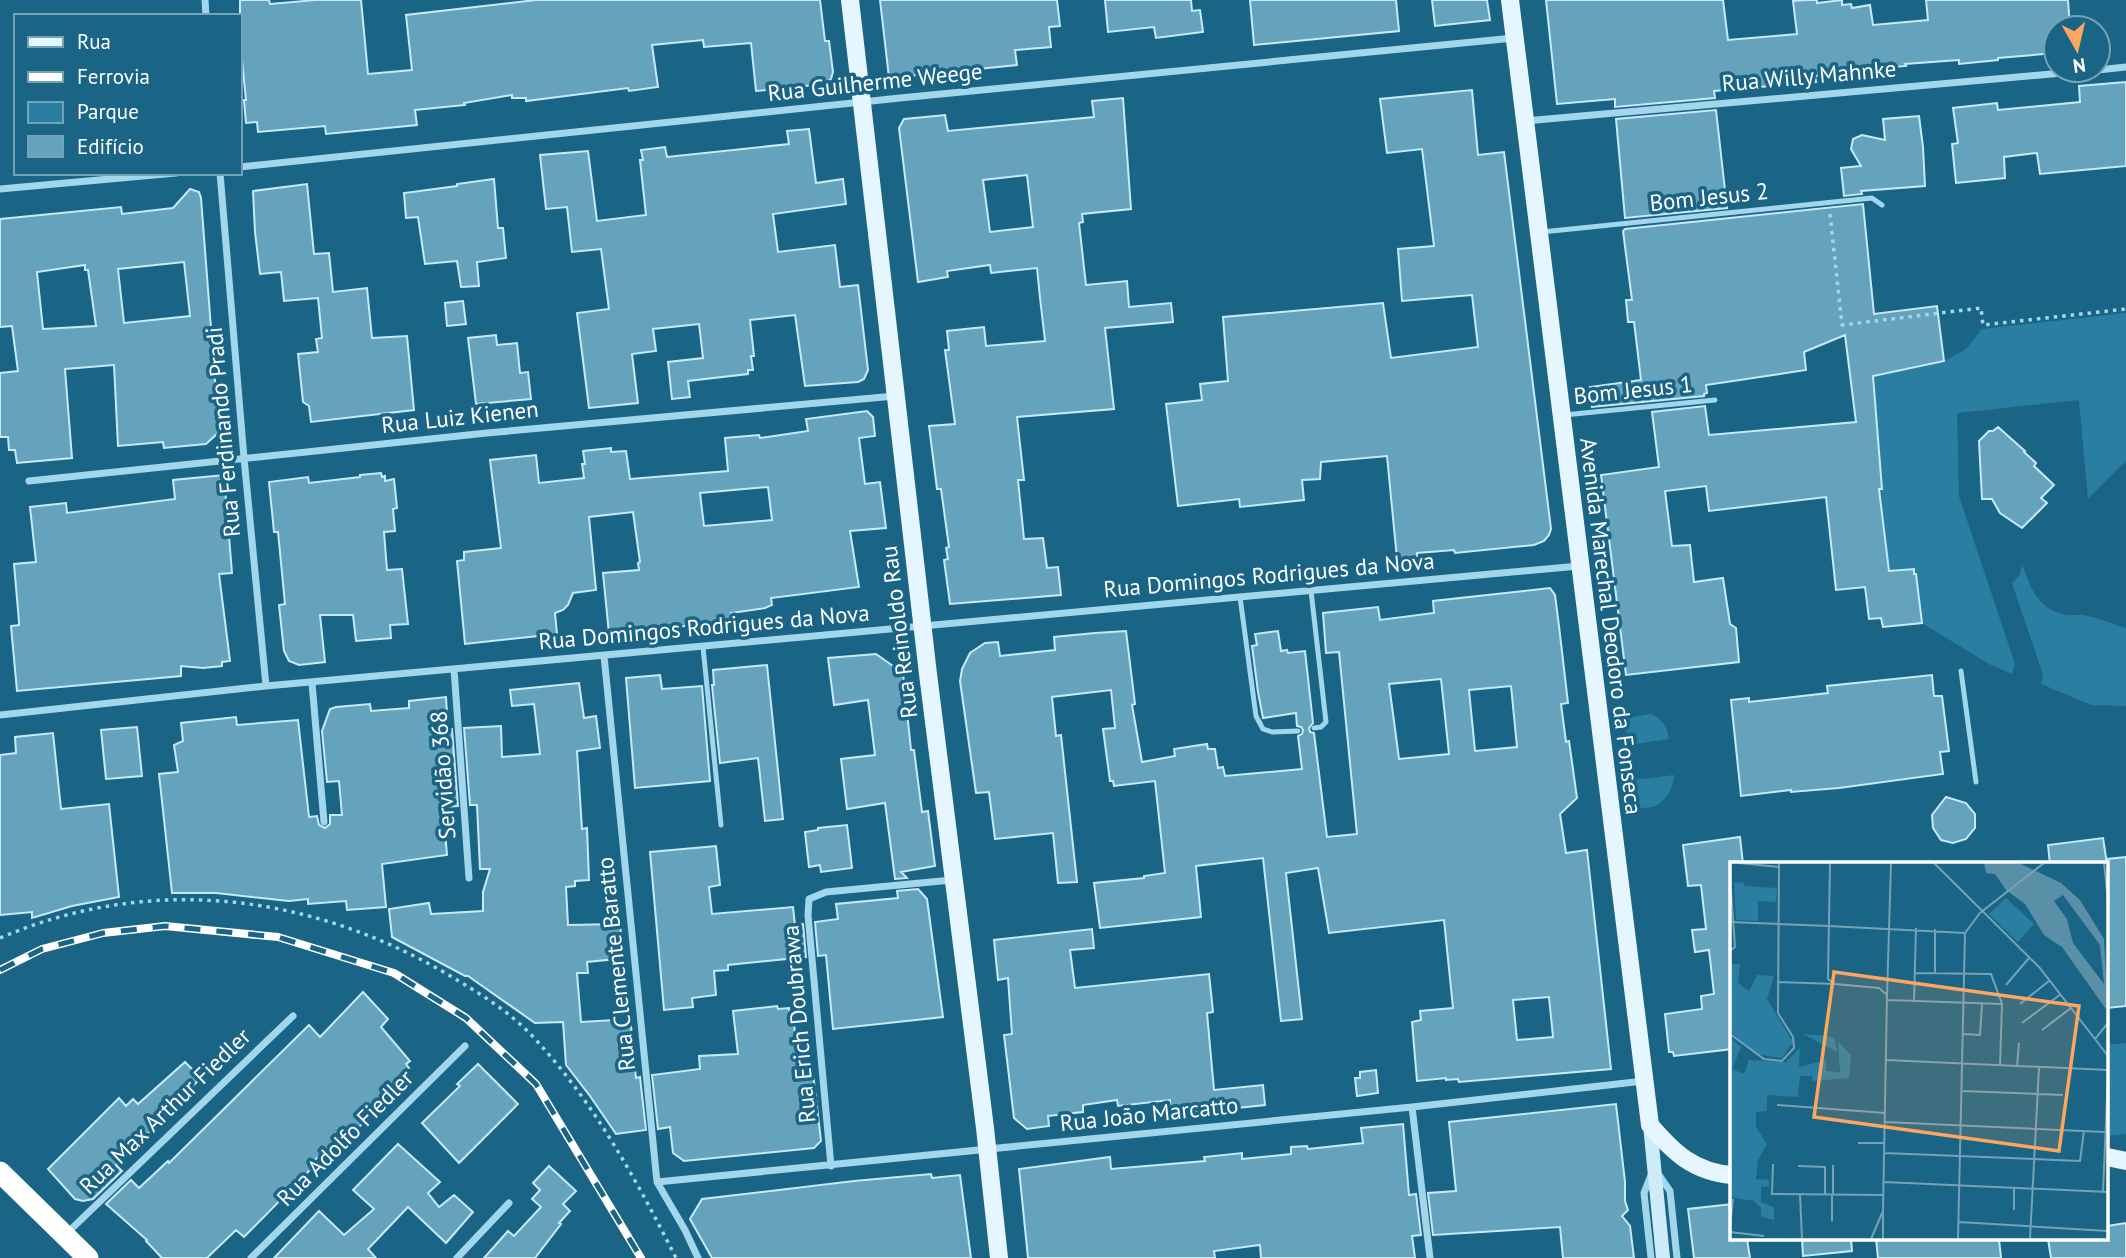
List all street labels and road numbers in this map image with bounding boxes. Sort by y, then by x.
street label: Rua Willy Mahnke [1721,53,1897,98]
street label: Rua Guilherme Weege [766,56,984,107]
street label: Bom Jesus 2 [1648,176,1770,217]
street label: Rua Ferdinando Pradi [199,326,246,538]
street label: Bom Jesus 1 [1572,369,1694,410]
street label: Rua Luiz Kienen [380,394,540,439]
street label: Avenida Marechal Deodoro da Fonseca [1574,436,1649,816]
street label: Rua Reinoldo Rau [874,544,923,720]
street label: Rua Domingos Rodrigues da Nova [1102,546,1436,603]
street label: Rua Domingos Rodrigues da Nova [537,598,871,655]
street label: Servidão 368 [424,710,461,840]
street label: Rua Clemente Baratto [590,856,641,1072]
street label: Rua Erich Doubrawa [775,924,822,1124]
street label: Rua Max Arthur Fiedler [73,1021,256,1200]
street label: Rua Adolfo Fiedler [270,1063,419,1212]
street label: Rua João Marcatto [1058,1090,1240,1137]

